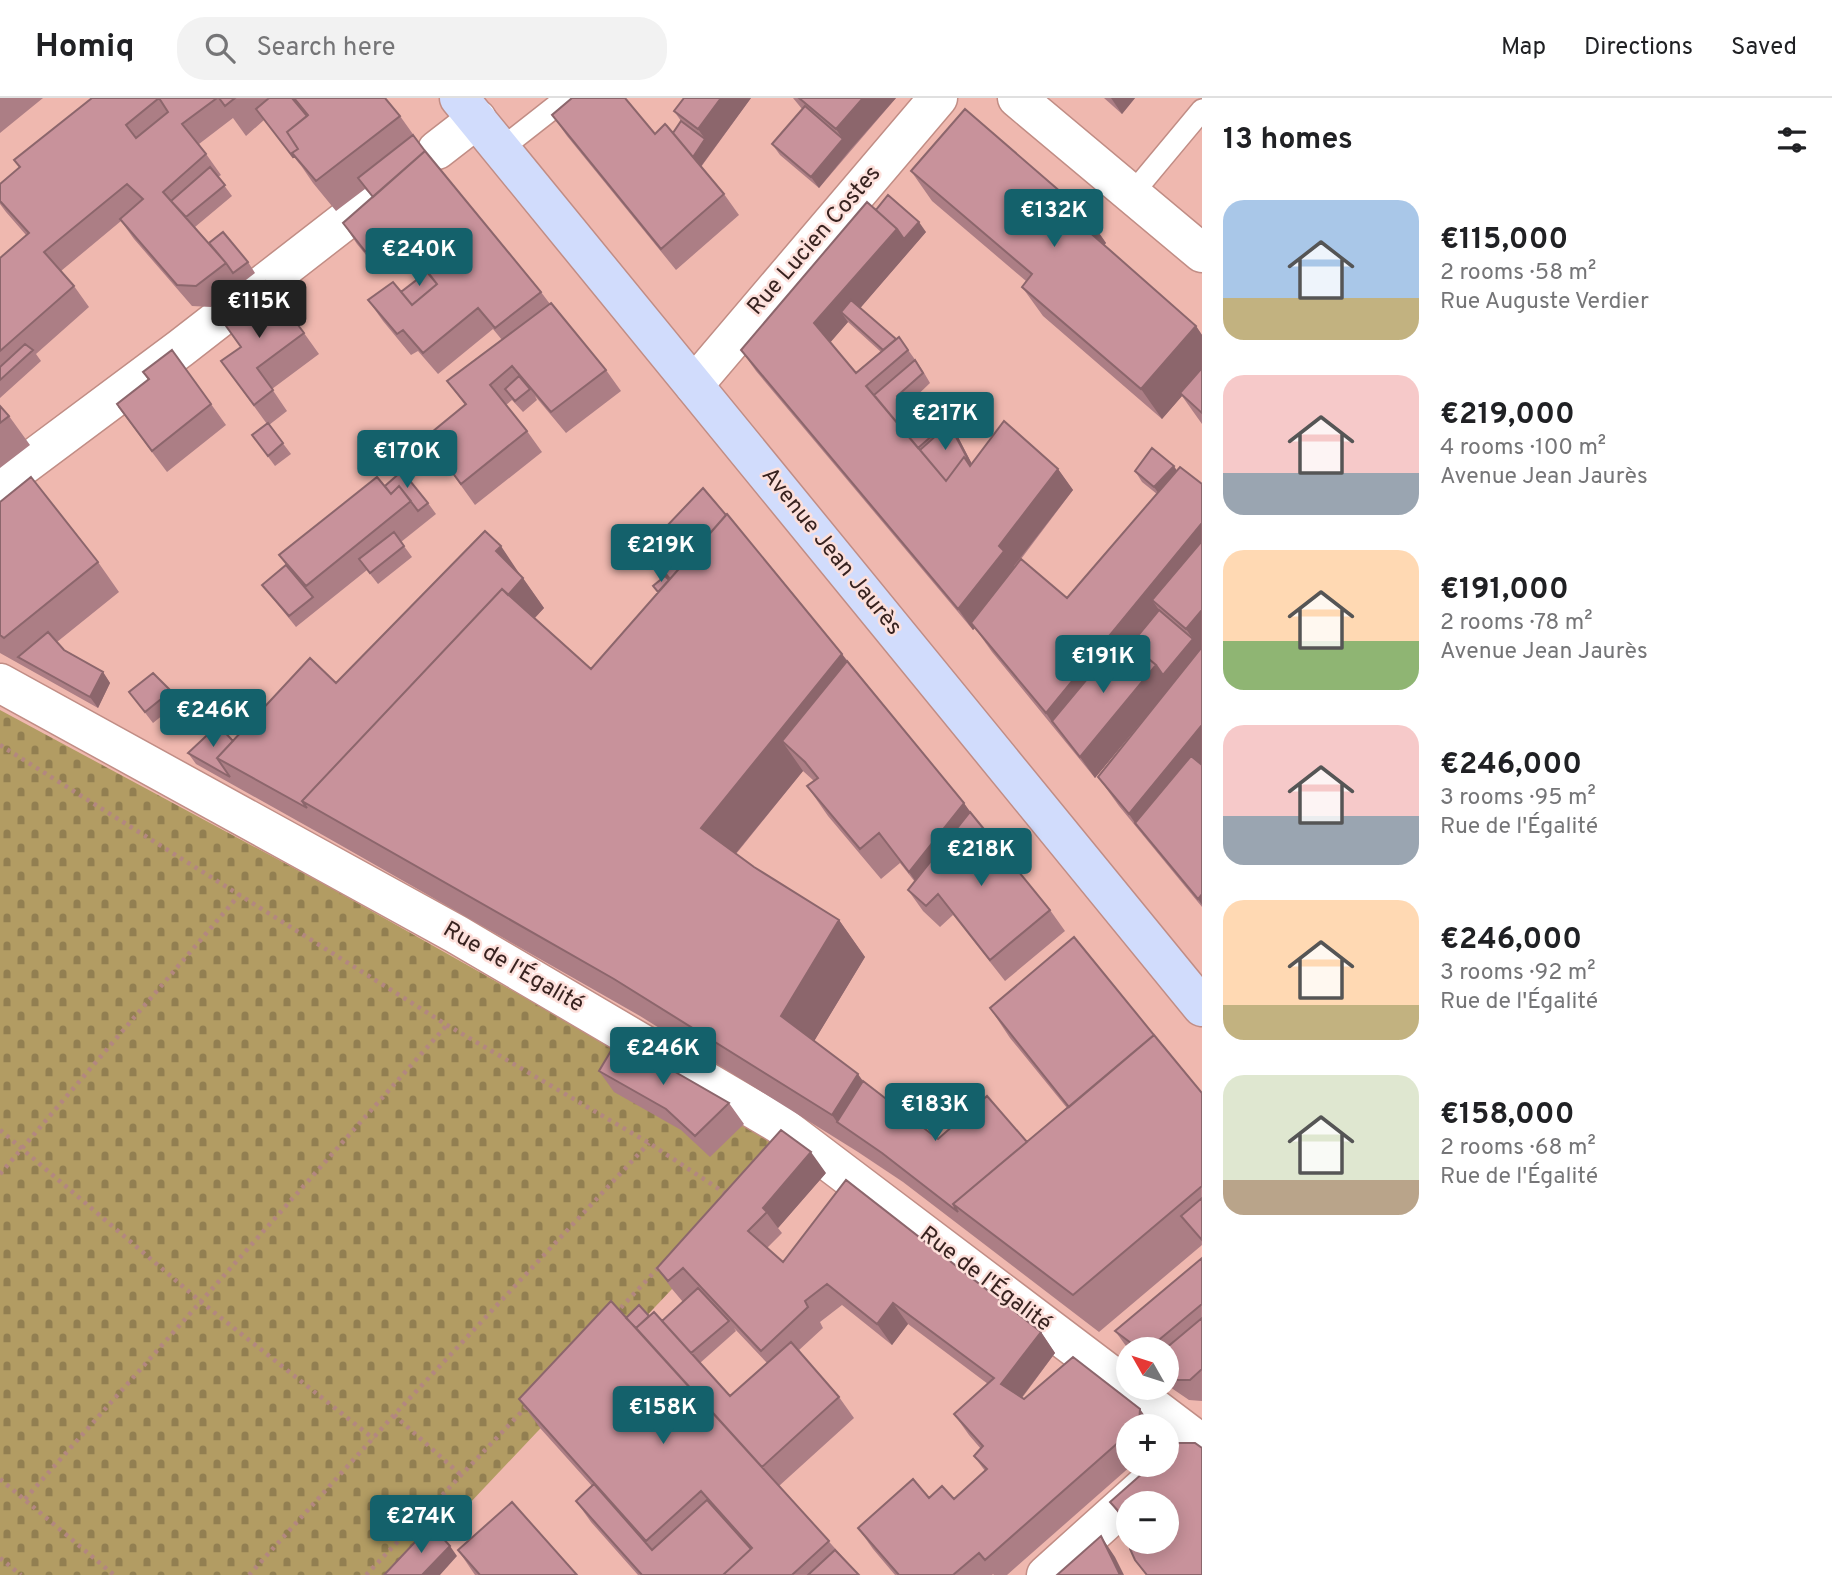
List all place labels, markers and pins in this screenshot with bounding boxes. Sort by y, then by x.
pin: €132K [1005,190,1103,249]
pin: €240K [370,228,468,288]
pin: €115K [210,280,308,340]
pin: €217K [896,392,994,452]
pin: €170K [358,430,456,490]
pin: €219K [612,524,710,584]
pin: €191K [1054,636,1152,695]
pin: €246K [164,690,262,749]
pin: €218K [932,828,1030,888]
pin: €246K [614,1028,712,1087]
pin: €183K [886,1084,984,1143]
pin: €158K [614,1386,712,1446]
pin: €274K [372,1496,470,1555]

